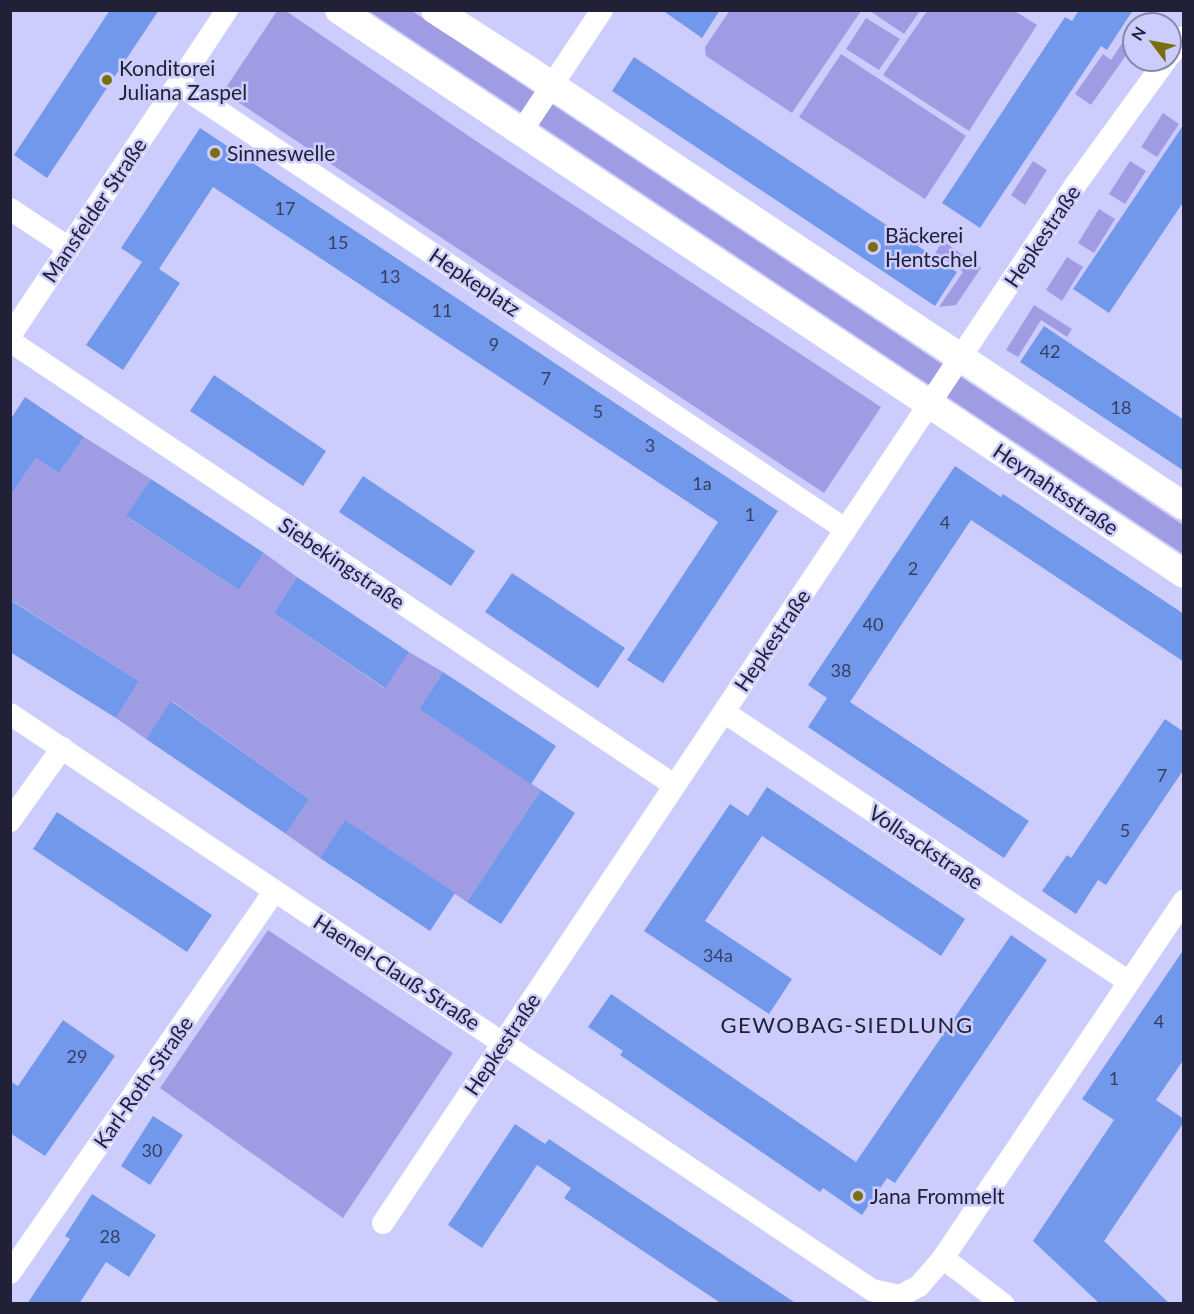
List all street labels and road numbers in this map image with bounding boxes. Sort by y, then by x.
street label: Mansfelder Straße [36,133,152,287]
street label: Hepkestraße [999,180,1085,292]
street label: Hepkeplatz [425,243,525,321]
street label: Heynahtsstraße [989,438,1123,540]
street label: Siebekingstraße [274,512,410,614]
street label: Hepkestraße [729,584,815,696]
street label: Vollsackstraße [864,800,988,894]
street label: Haenel-Clauß-Straße [309,909,485,1035]
street label: Hepkestraße [459,988,545,1100]
street label: Karl-Roth-Straße [88,1011,198,1153]

